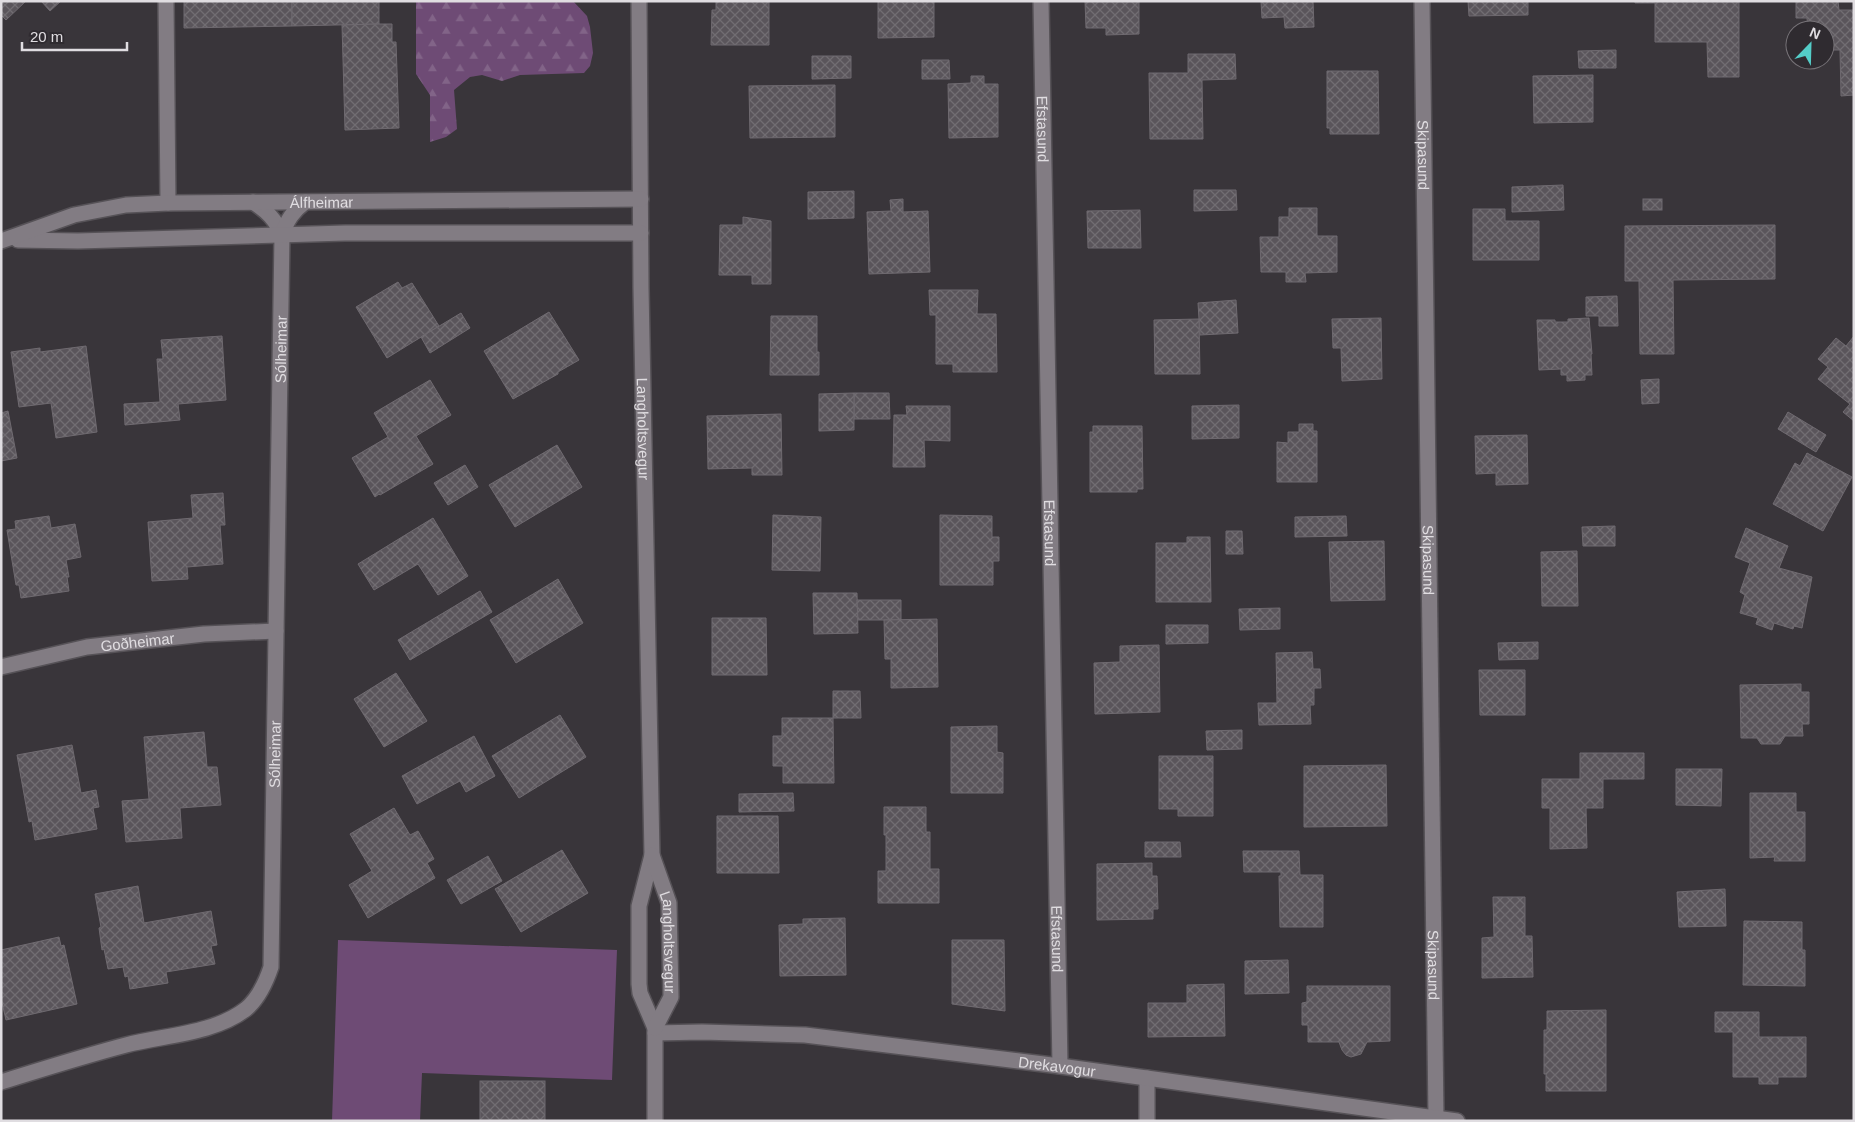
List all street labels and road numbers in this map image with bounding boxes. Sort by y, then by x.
street label: Efstasund [1034,95,1052,162]
street label: Skipasund [1415,120,1433,190]
street label: Álfheimar [290,193,353,210]
street label: Sólheimar [271,315,289,383]
street label: Langholtsvegur [634,378,653,480]
street label: Efstasund [1041,499,1060,566]
street label: Skipasund [1420,525,1438,595]
street label: Goðheimar [100,629,175,654]
street label: Sólheimar [265,720,283,788]
street label: Langholtsvegur [657,889,679,994]
street label: Efstasund [1049,905,1067,972]
street label: Skipasund [1425,930,1443,1000]
street label: Drekavogur [1018,1053,1097,1079]

